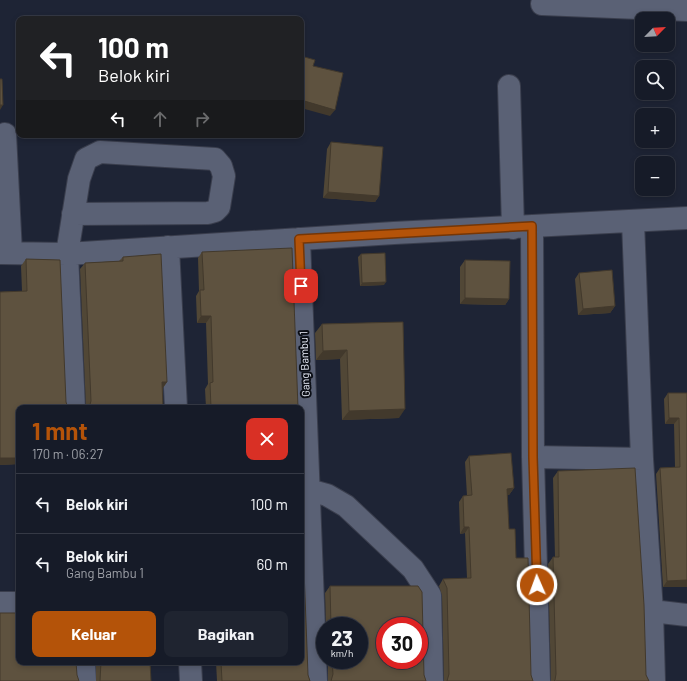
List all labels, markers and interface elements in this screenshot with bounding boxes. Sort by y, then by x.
north arrow [635,12,675,52]
map controls [635,12,675,196]
text: 100 m [98,30,169,64]
icon: left [32,32,84,84]
button: search [635,60,675,100]
text: Belok kiri [98,64,170,86]
icon: left [107,108,129,130]
icon: ahead [149,108,171,130]
icon: right [191,108,213,130]
button: + [635,108,675,148]
button: − [635,156,675,196]
pin [284,269,318,303]
icon: arrive [290,275,312,297]
street label: Gang Bambu 1 [296,331,312,397]
text: 1 mnt [32,416,88,445]
button: close [246,418,288,460]
text: 170 m · 06:27 [32,446,103,462]
icon: left [32,493,54,515]
text: Belok kiri [66,495,128,513]
text: 100 m [250,495,288,513]
text: Belok kiri [66,547,128,565]
icon: left [32,553,54,575]
text: 60 m [256,555,288,573]
position arrow [516,564,558,606]
text: Gang Bambu 1 [66,565,144,581]
button: Keluar [32,611,156,657]
button: Bagikan [164,611,288,657]
speed limit sign: 30 [376,617,428,669]
text: 23 [331,626,353,650]
text: km/h [331,647,353,659]

